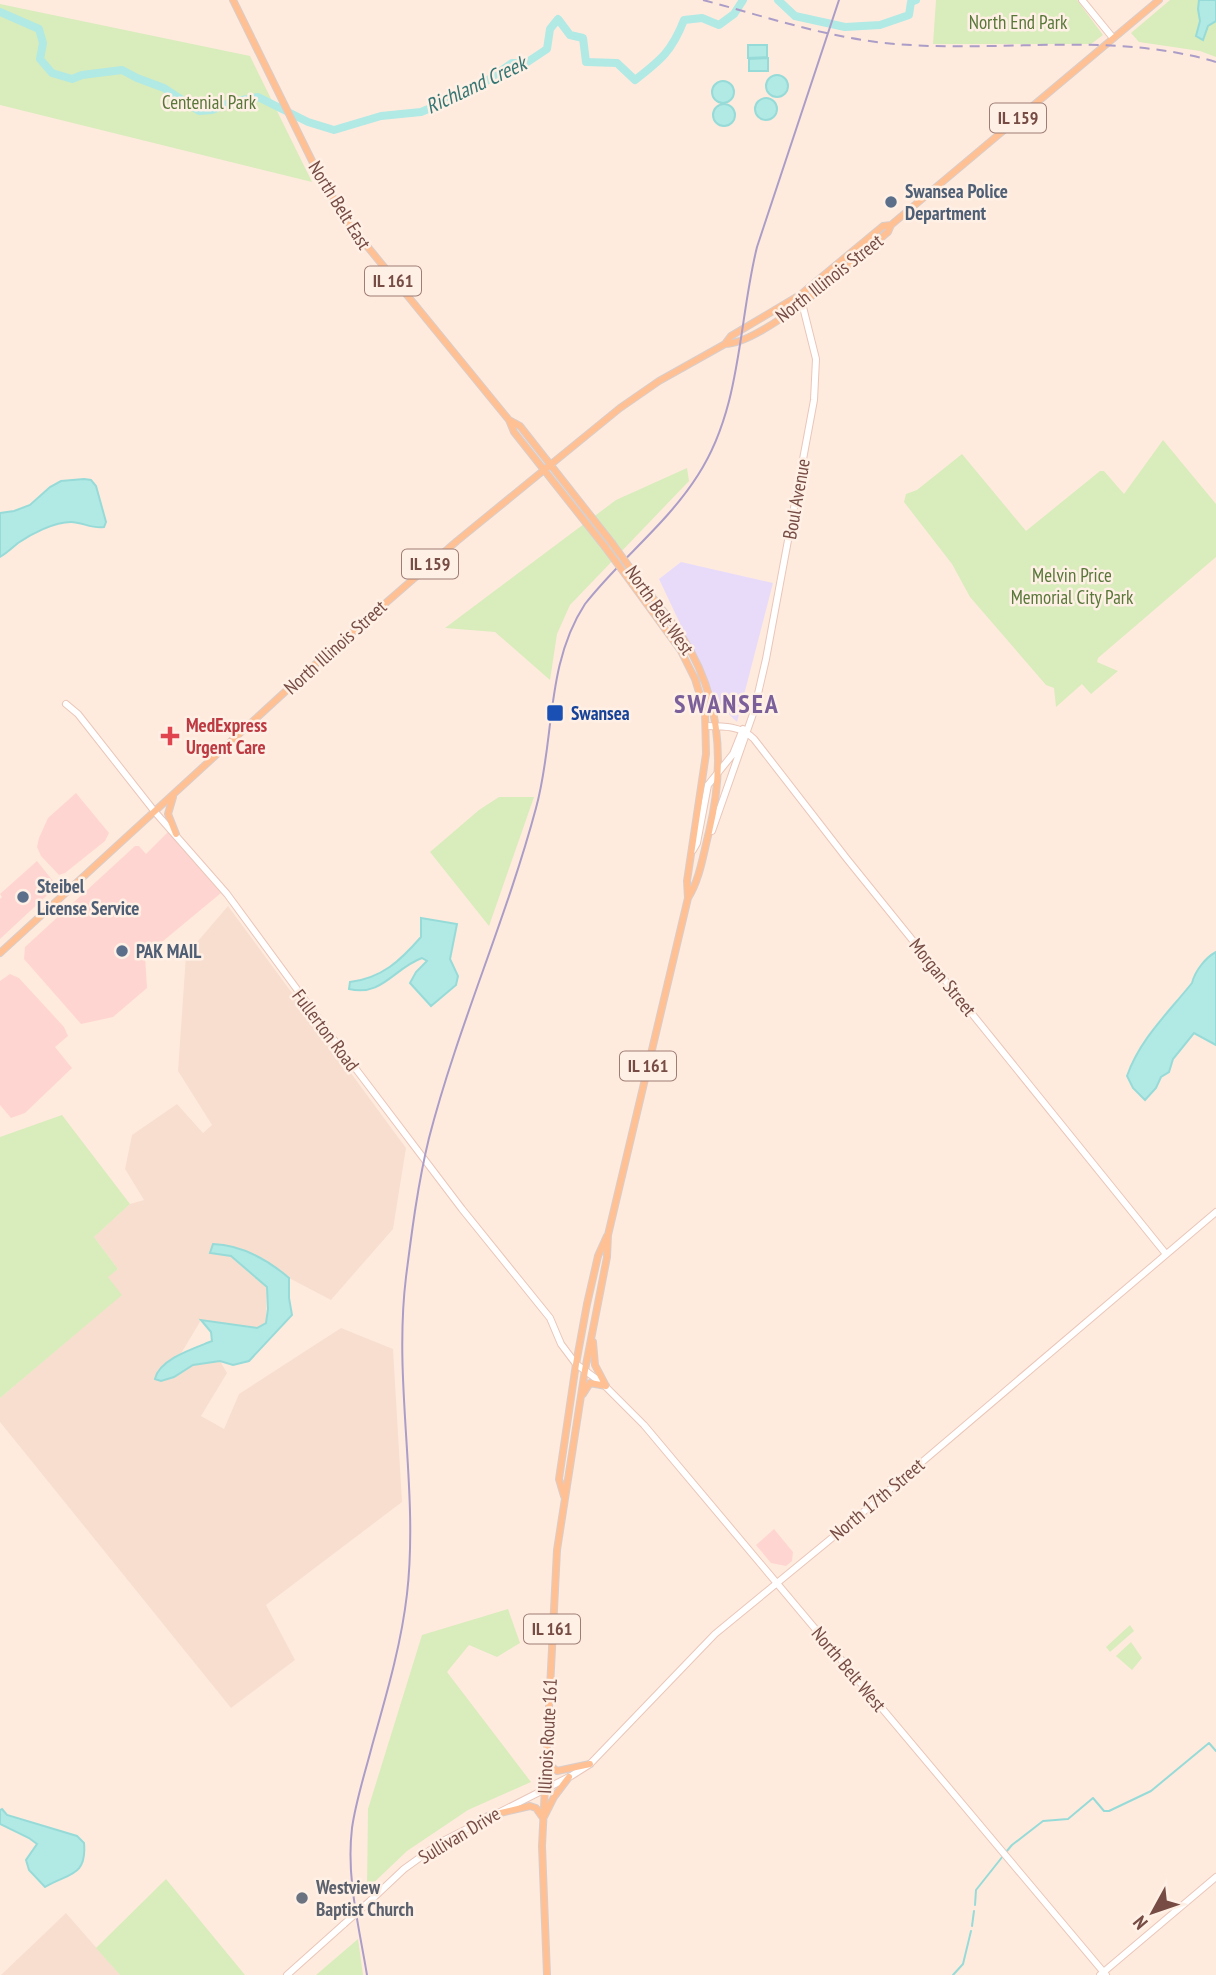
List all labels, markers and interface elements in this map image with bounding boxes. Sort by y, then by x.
park label: North End Park [969,10,1068,34]
water label: Richland Creek [421,48,533,120]
park label: Centenial Park [162,90,257,114]
road number: IL 159 [990,104,1046,132]
street label: North Belt East [303,156,377,254]
place label: Swansea Police Department [905,179,1008,225]
marker: Swansea Police Department [883,194,899,210]
street label: North Illinois Street [771,228,888,327]
road number: IL 161 [365,267,421,296]
street label: Boul Avenue [777,457,815,541]
road number: IL 159 [402,550,458,578]
street label: North Belt West [620,561,700,660]
park label: Melvin Price Memorial City Park [1011,563,1134,609]
street label: North Illinois Street [279,594,392,699]
district label: SWANSEA [674,687,780,720]
place label: Swansea [571,701,630,725]
marker: Swansea [545,703,565,723]
place label: MedExpress Urgent Care [186,713,268,759]
marker: MedExpress Urgent Care [160,726,180,746]
place label: Steibel License Service [37,874,140,920]
marker: Steibel License Service [15,889,31,905]
street label: Morgan Street [904,933,982,1021]
place label: PAK MAIL [136,939,201,963]
marker: PAK MAIL [114,943,130,959]
street label: Fullerton Road [287,984,365,1076]
road number: IL 161 [620,1051,676,1080]
street label: North 17th Street [825,1452,930,1545]
road number: IL 161 [524,1614,580,1644]
street label: North Belt West [807,1622,892,1717]
street label: Illinois Route 161 [532,1677,562,1795]
street label: Sullivan Drive [414,1801,504,1869]
place label: Westview Baptist Church [315,1875,414,1921]
north arrow [1118,1877,1188,1947]
marker: Westview Baptist Church [294,1890,310,1906]
text: N [1127,1911,1152,1935]

